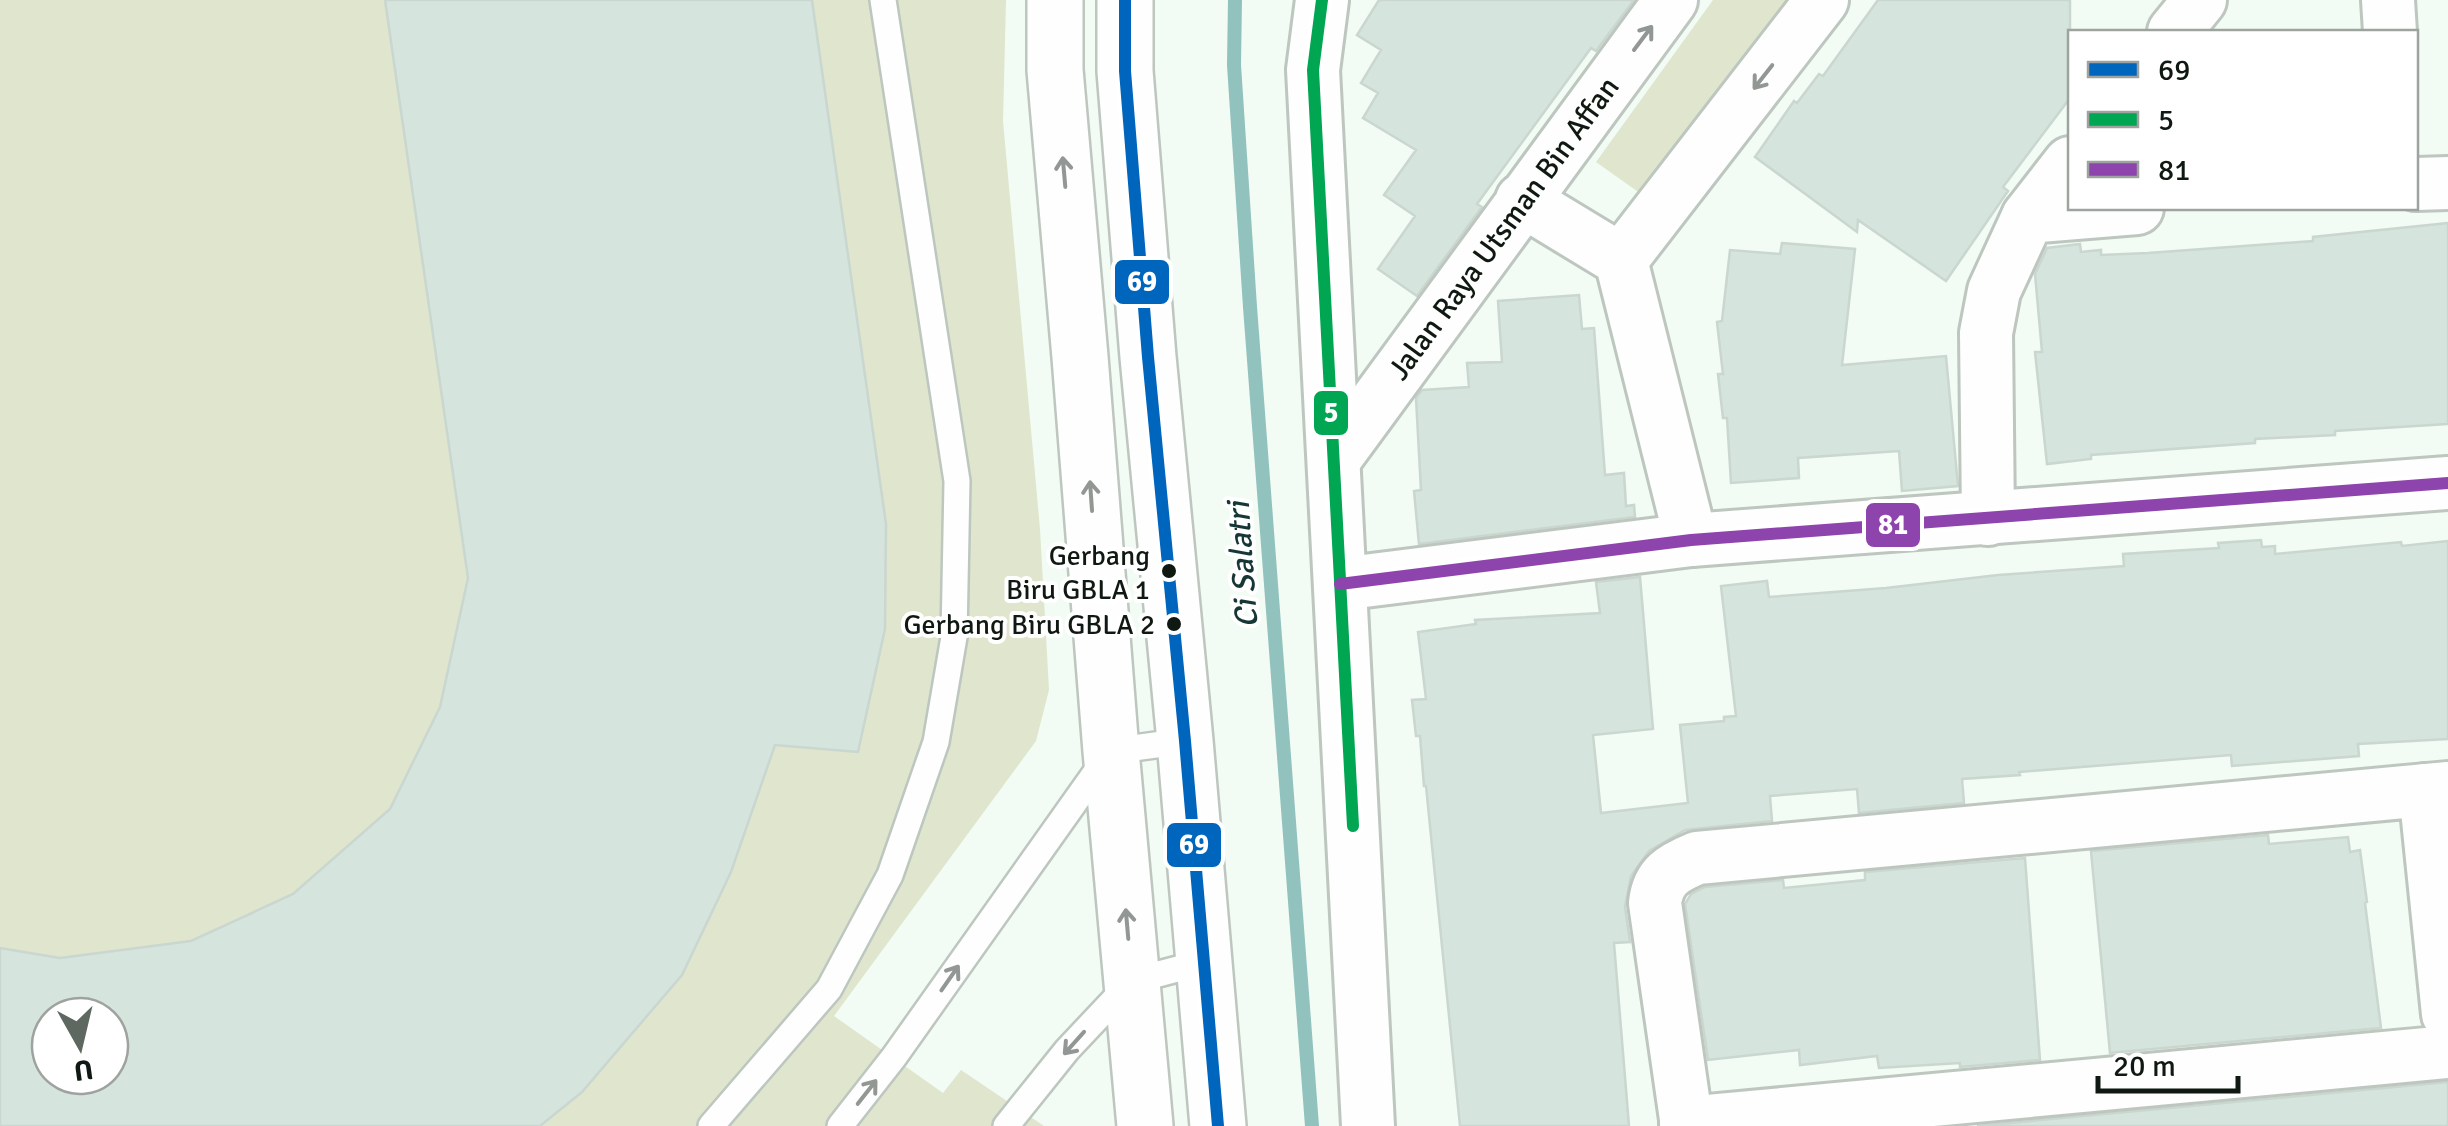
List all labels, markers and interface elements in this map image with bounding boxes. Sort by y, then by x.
one-way arrow [1633,25,1654,52]
legend [2068,30,2418,210]
text: 69 [2158,52,2190,89]
one-way arrow [1752,63,1773,90]
street label: Jalan Raya Utsman Bin Affan [1381,70,1627,387]
text: 5 [2158,102,2174,139]
text: 81 [2158,152,2190,189]
one-way arrow [1054,156,1073,188]
line badge: 69 [1113,258,1171,306]
text: 69 [1127,265,1157,299]
line badge: 5 [1312,389,1350,437]
text: 5 [1323,396,1339,430]
one-way arrow [1082,480,1101,512]
water label: Ci Salatri [1218,497,1266,629]
line badge: 81 [1864,501,1922,549]
text: 81 [1878,508,1908,542]
place label: Gerbang Biru GBLA 1 [1006,539,1150,607]
marker: Gerbang Biru GBLA 1 [1159,561,1179,581]
place label: Gerbang Biru GBLA 2 [904,608,1155,642]
marker: Gerbang Biru GBLA 2 [1164,614,1184,634]
line badge: 69 [1165,821,1223,869]
text: 69 [1179,828,1209,862]
one-way arrow [1117,909,1136,941]
one-way arrow [939,964,960,992]
north arrow [30,996,130,1096]
one-way arrow [1062,1030,1085,1055]
scale bar [2098,1031,2238,1093]
text: 20 m [2113,1048,2176,1085]
text: U [72,1052,95,1088]
one-way arrow [856,1079,878,1105]

